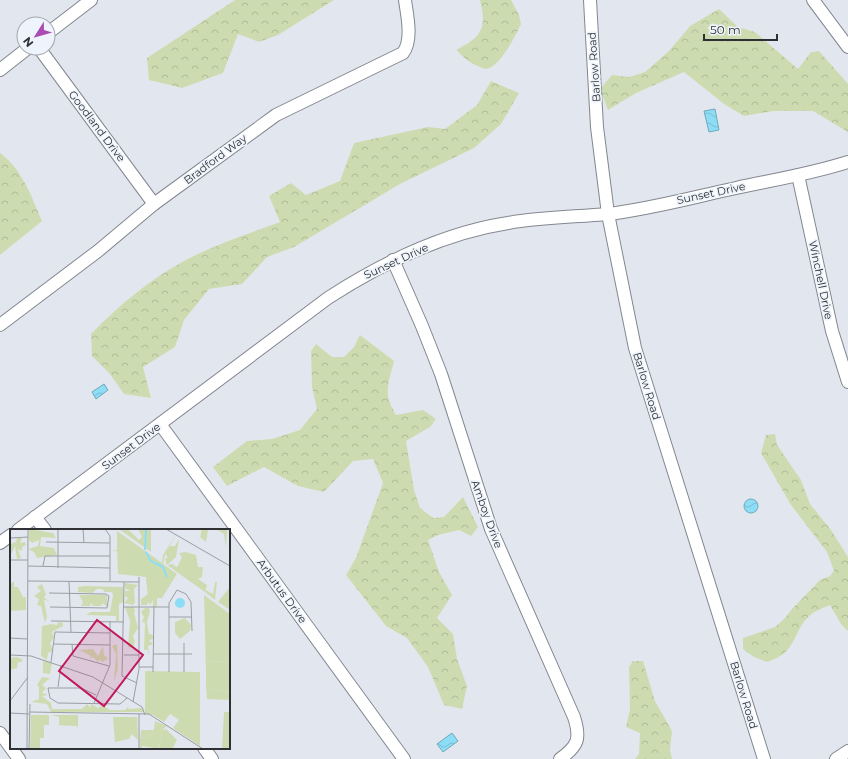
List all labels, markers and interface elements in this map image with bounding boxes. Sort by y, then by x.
north arrow [16,16,56,56]
scale bar [704,16,777,42]
text: 50 m [710,22,741,37]
street label: Barlow Road [585,32,603,102]
text: N [20,34,36,50]
street label: Goodland Drive [66,88,129,165]
street label: Bradford Way [181,131,249,187]
street label: Sunset Drive [675,179,747,207]
street label: Winchell Drive [806,239,836,321]
street label: Sunset Drive [361,240,431,282]
street label: Barlow Road [630,350,664,422]
street label: Sunset Drive [99,419,163,473]
street label: Amboy Drive [468,478,506,550]
inset map [10,529,230,749]
street label: Arbutus Drive [254,556,310,626]
street label: Barlow Road [727,659,761,731]

